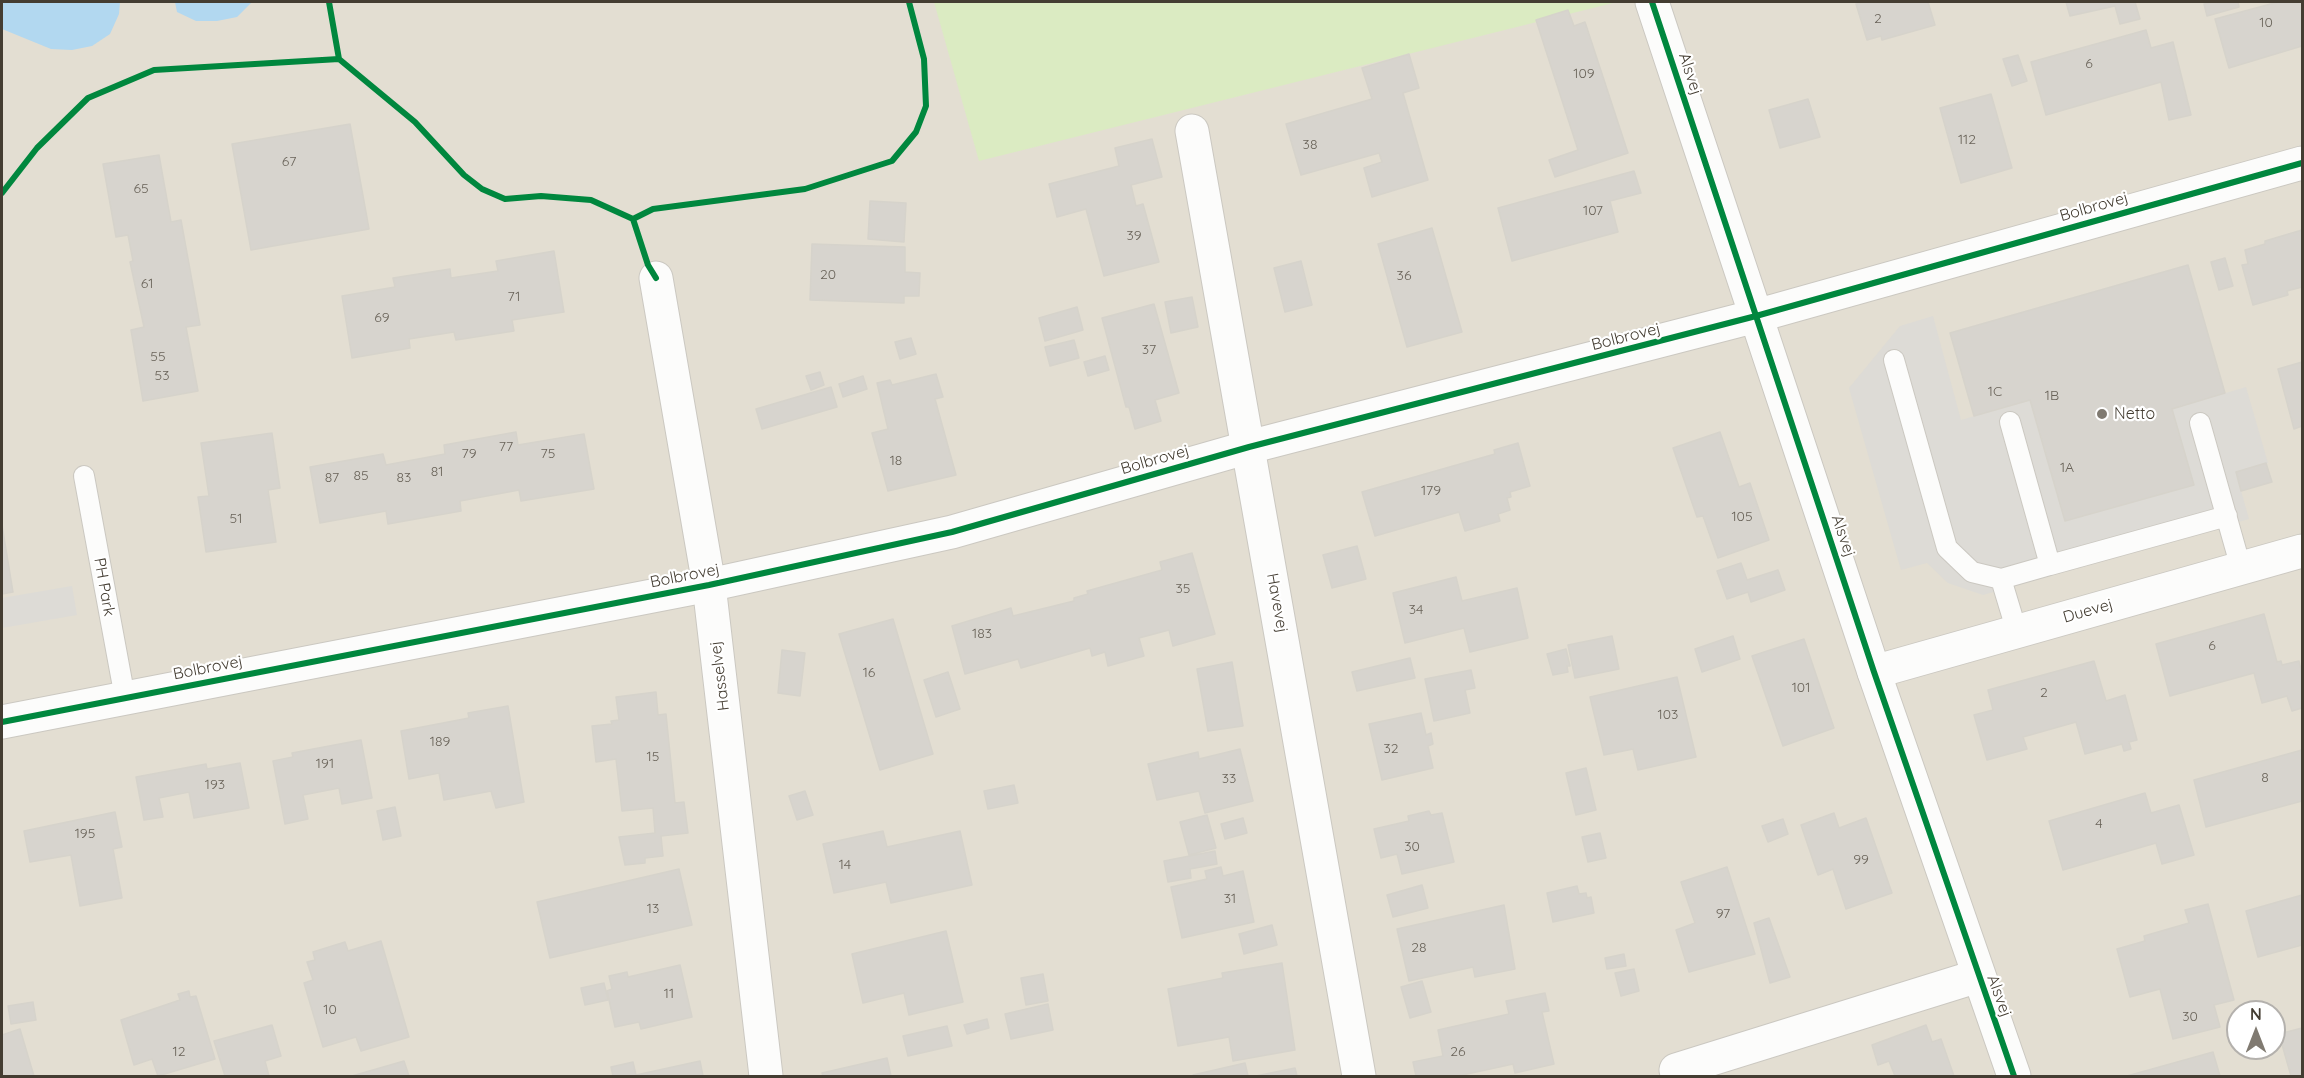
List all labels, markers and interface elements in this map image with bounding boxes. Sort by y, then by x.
house number: 2 [1874,11,1882,27]
house number: 10 [2259,15,2273,31]
street label: Alsvej [1674,50,1706,98]
house number: 6 [2085,56,2093,72]
house number: 109 [1573,66,1595,82]
house number: 112 [1958,132,1976,148]
house number: 38 [1303,137,1317,153]
house number: 67 [282,154,296,170]
house number: 65 [133,181,149,197]
street label: Bolbrovej [2057,188,2131,226]
house number: 107 [1583,203,1603,219]
house number: 39 [1126,228,1142,244]
house number: 20 [820,267,836,283]
house number: 36 [1397,268,1411,284]
house number: 61 [141,276,153,292]
house number: 71 [507,289,521,305]
house number: 69 [374,310,390,326]
street label: Bolbrovej [1589,319,1663,355]
house number: 37 [1142,342,1156,358]
house number: 55 [150,349,166,365]
house number: 53 [155,368,169,384]
house number: 1C [1988,384,2002,400]
house number: 1B [2045,388,2059,404]
place label: Netto [2114,404,2155,424]
marker: Netto [2095,407,2109,421]
house number: 77 [499,439,513,455]
street label: Bolbrovej [1118,441,1192,479]
house number: 79 [462,446,476,462]
house number: 75 [541,446,555,462]
house number: 18 [890,453,902,469]
house number: 1A [2060,460,2074,476]
house number: 81 [431,464,443,480]
house number: 85 [353,468,369,484]
house number: 87 [325,470,339,486]
house number: 83 [397,470,411,486]
house number: 179 [1421,483,1441,499]
house number: 105 [1731,509,1753,525]
house number: 51 [230,511,242,527]
street label: Alsvej [1827,512,1859,560]
street label: PH Park [89,556,119,618]
street label: Bolbrovej [649,560,721,592]
street label: Havevej [1262,572,1292,634]
house number: 35 [1176,581,1190,597]
street label: Duevej [2061,595,2115,627]
house number: 34 [1409,602,1423,618]
house number: 183 [972,626,992,642]
house number: 6 [2208,638,2216,654]
street label: Hasselvej [706,640,734,712]
street label: Bolbrovej [172,652,244,684]
house number: 16 [863,665,875,681]
house number: 101 [1792,680,1810,696]
house number: 2 [2040,685,2048,701]
house number: 103 [1658,707,1678,723]
house number: 189 [430,734,450,750]
house number: 32 [1383,741,1399,757]
house number: 15 [647,749,659,765]
house number: 191 [316,756,334,772]
house number: 8 [2261,770,2269,786]
house number: 33 [1222,771,1236,787]
house number: 193 [205,777,225,793]
house number: 4 [2095,816,2103,832]
house number: 195 [75,826,95,842]
house number: 30 [1404,839,1420,855]
house number: 99 [1853,852,1869,868]
house number: 14 [839,857,851,873]
house number: 31 [1224,891,1236,907]
house number: 13 [647,901,659,917]
house number: 97 [1716,906,1730,922]
house number: 28 [1411,940,1427,956]
street label: Alsvej [1983,972,2015,1020]
house number: 11 [664,986,674,1002]
north arrow [2226,1000,2286,1060]
house number: 10 [323,1002,337,1018]
text: N [2250,1004,2262,1024]
house number: 30 [2182,1009,2198,1025]
house number: 12 [173,1044,185,1060]
house number: 26 [1450,1044,1466,1060]

